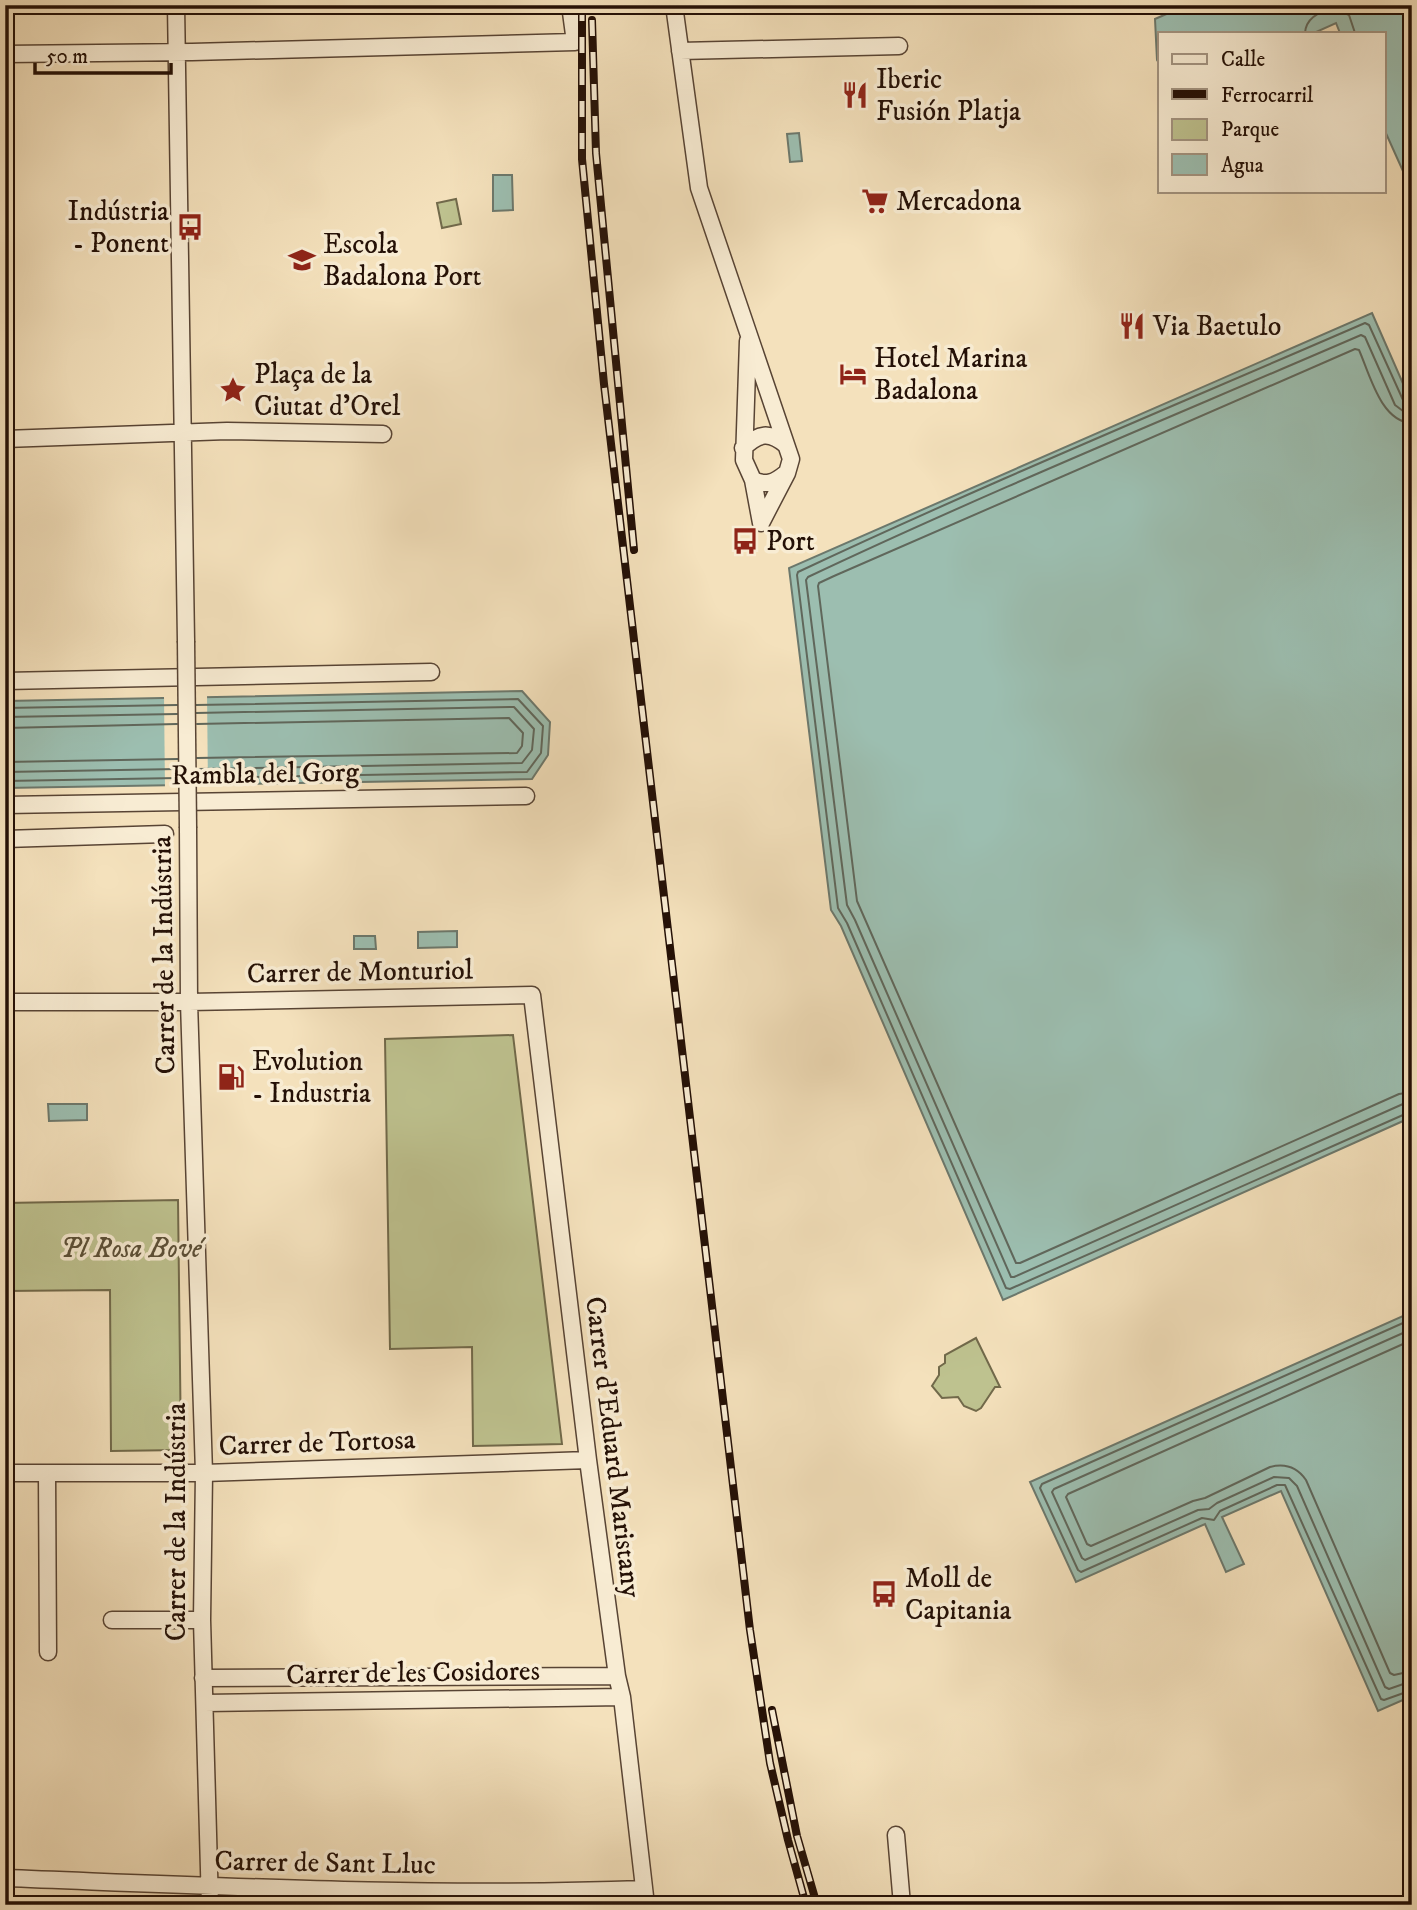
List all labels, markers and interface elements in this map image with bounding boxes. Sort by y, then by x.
scale bar [35,32,172,76]
legend [1158,32,1386,192]
text: 50 m [46,44,88,70]
text: Calle [1221,47,1265,73]
place label: Iberic Fusión Platja [876,62,1021,129]
restaurant icon: Iberic Fusión Platja [840,80,870,110]
text: Ferrocarril [1221,83,1314,109]
text: Parque [1221,117,1279,143]
text: Agua [1221,153,1264,179]
place label: Mercadona [896,184,1021,219]
supermarket icon: Mercadona [860,186,890,216]
place label: Indústria - Ponent [68,194,169,261]
bus stop icon: Indústria - Ponent [175,212,205,242]
place label: Escola Badalona Port [323,227,482,294]
school or university icon: Escola Badalona Port [287,245,317,275]
place label: Via Baetulo [1152,309,1281,344]
restaurant icon: Via Baetulo [1117,311,1147,341]
place label: Hotel Marina Badalona [874,341,1027,408]
place label: Plaça de la Ciutat d'Orel [254,357,401,424]
hotel icon: Hotel Marina Badalona [838,359,868,389]
place icon: Plaça de la Ciutat d'Orel [218,375,248,405]
place label: Port [766,524,815,559]
bus stop icon: Port [730,526,760,556]
street label: Rambla del Gorg [171,755,360,793]
street label: Carrer de la Indústria [144,835,184,1075]
street label: Carrer de Monturiol [247,953,474,991]
place label: Evolution - Industria [252,1044,371,1111]
fuel station icon: Evolution - Industria [216,1062,246,1092]
park label: Pl Rosa Bové [60,1231,206,1266]
street label: Carrer d'Eduard Maristany [577,1294,649,1600]
street label: Carrer de la Indústria [159,1403,194,1641]
street label: Carrer de Tortosa [218,1422,416,1464]
place label: Moll de Capitania [905,1561,1011,1628]
bus stop icon: Moll de Capitania [869,1579,899,1609]
street label: Carrer de les Cosidores [286,1653,540,1693]
street label: Carrer de Sant Lluc [214,1844,436,1882]

